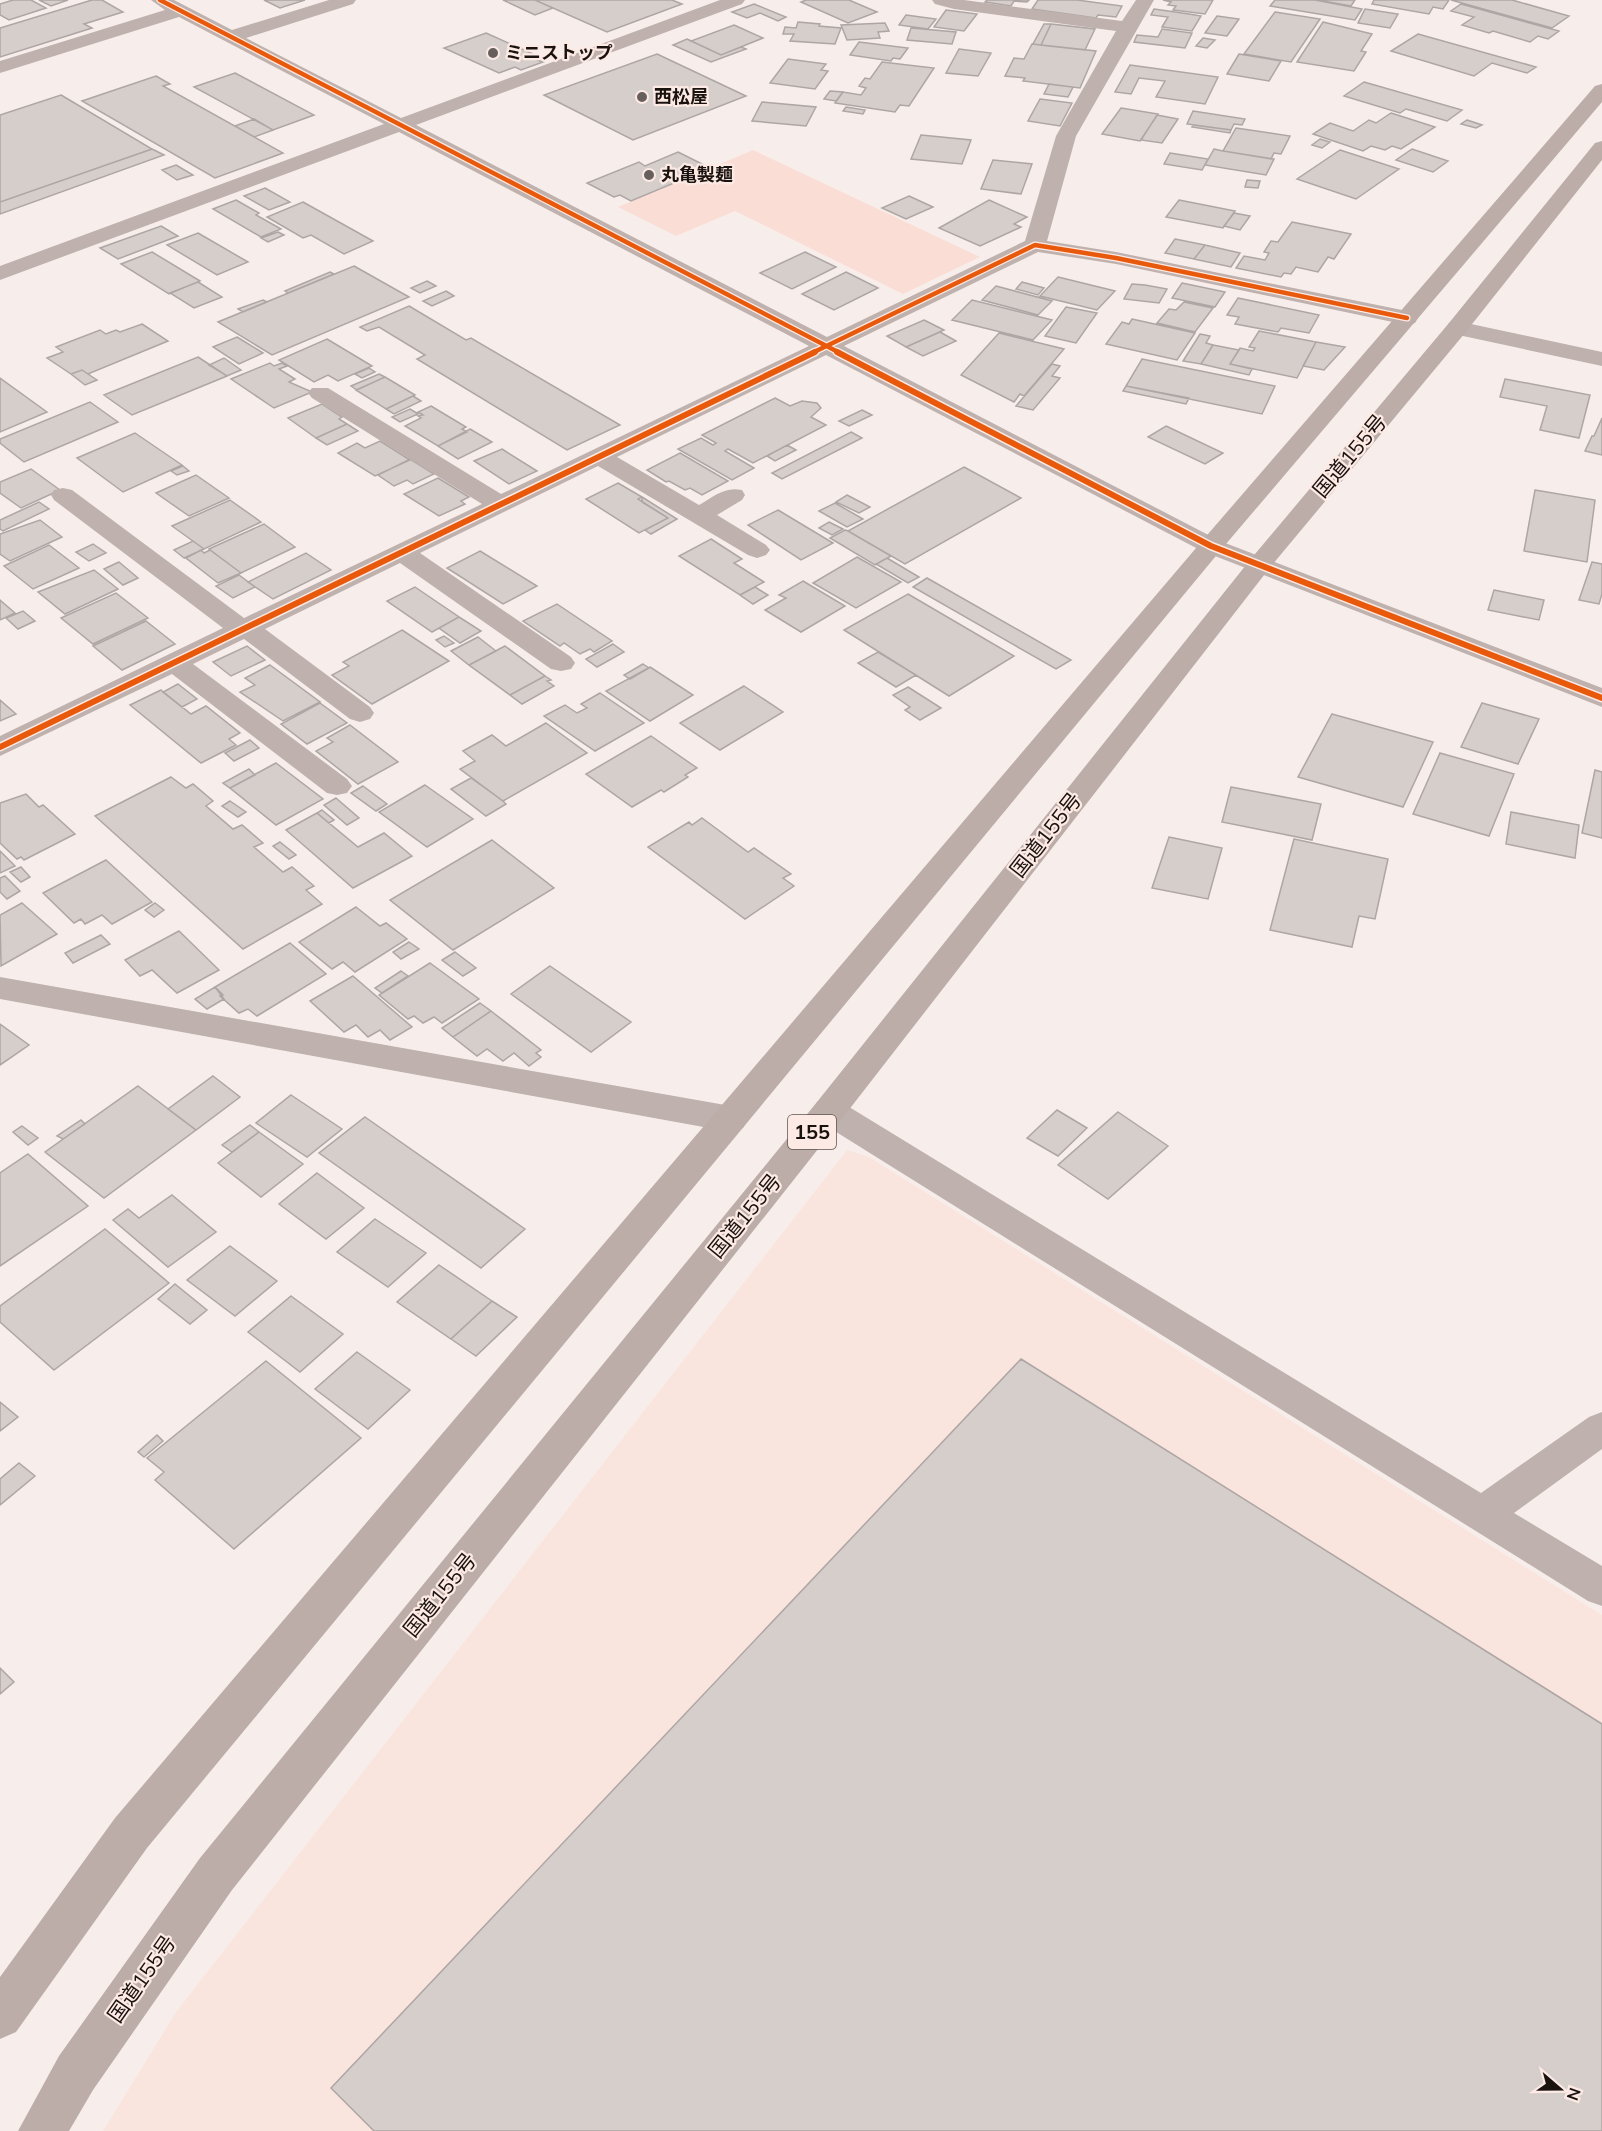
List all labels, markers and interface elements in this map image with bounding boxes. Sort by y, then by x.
place label: ミニストップ [505,41,613,64]
marker: ミニストップ [486,46,500,60]
place label: 西松屋 [654,85,708,108]
marker: 西松屋 [635,90,649,104]
place label: 丸亀製麺 [661,163,733,186]
marker: 丸亀製麺 [642,168,656,182]
street label: 国道155号 [1307,408,1392,502]
street label: 国道155号 [1004,787,1086,882]
road number: 155 [788,1115,836,1149]
street label: 国道155号 [702,1168,786,1263]
street label: 国道155号 [397,1547,481,1642]
street label: 国道155号 [102,1930,181,2027]
north arrow [1530,2059,1590,2119]
text: N [1563,2085,1586,2103]

